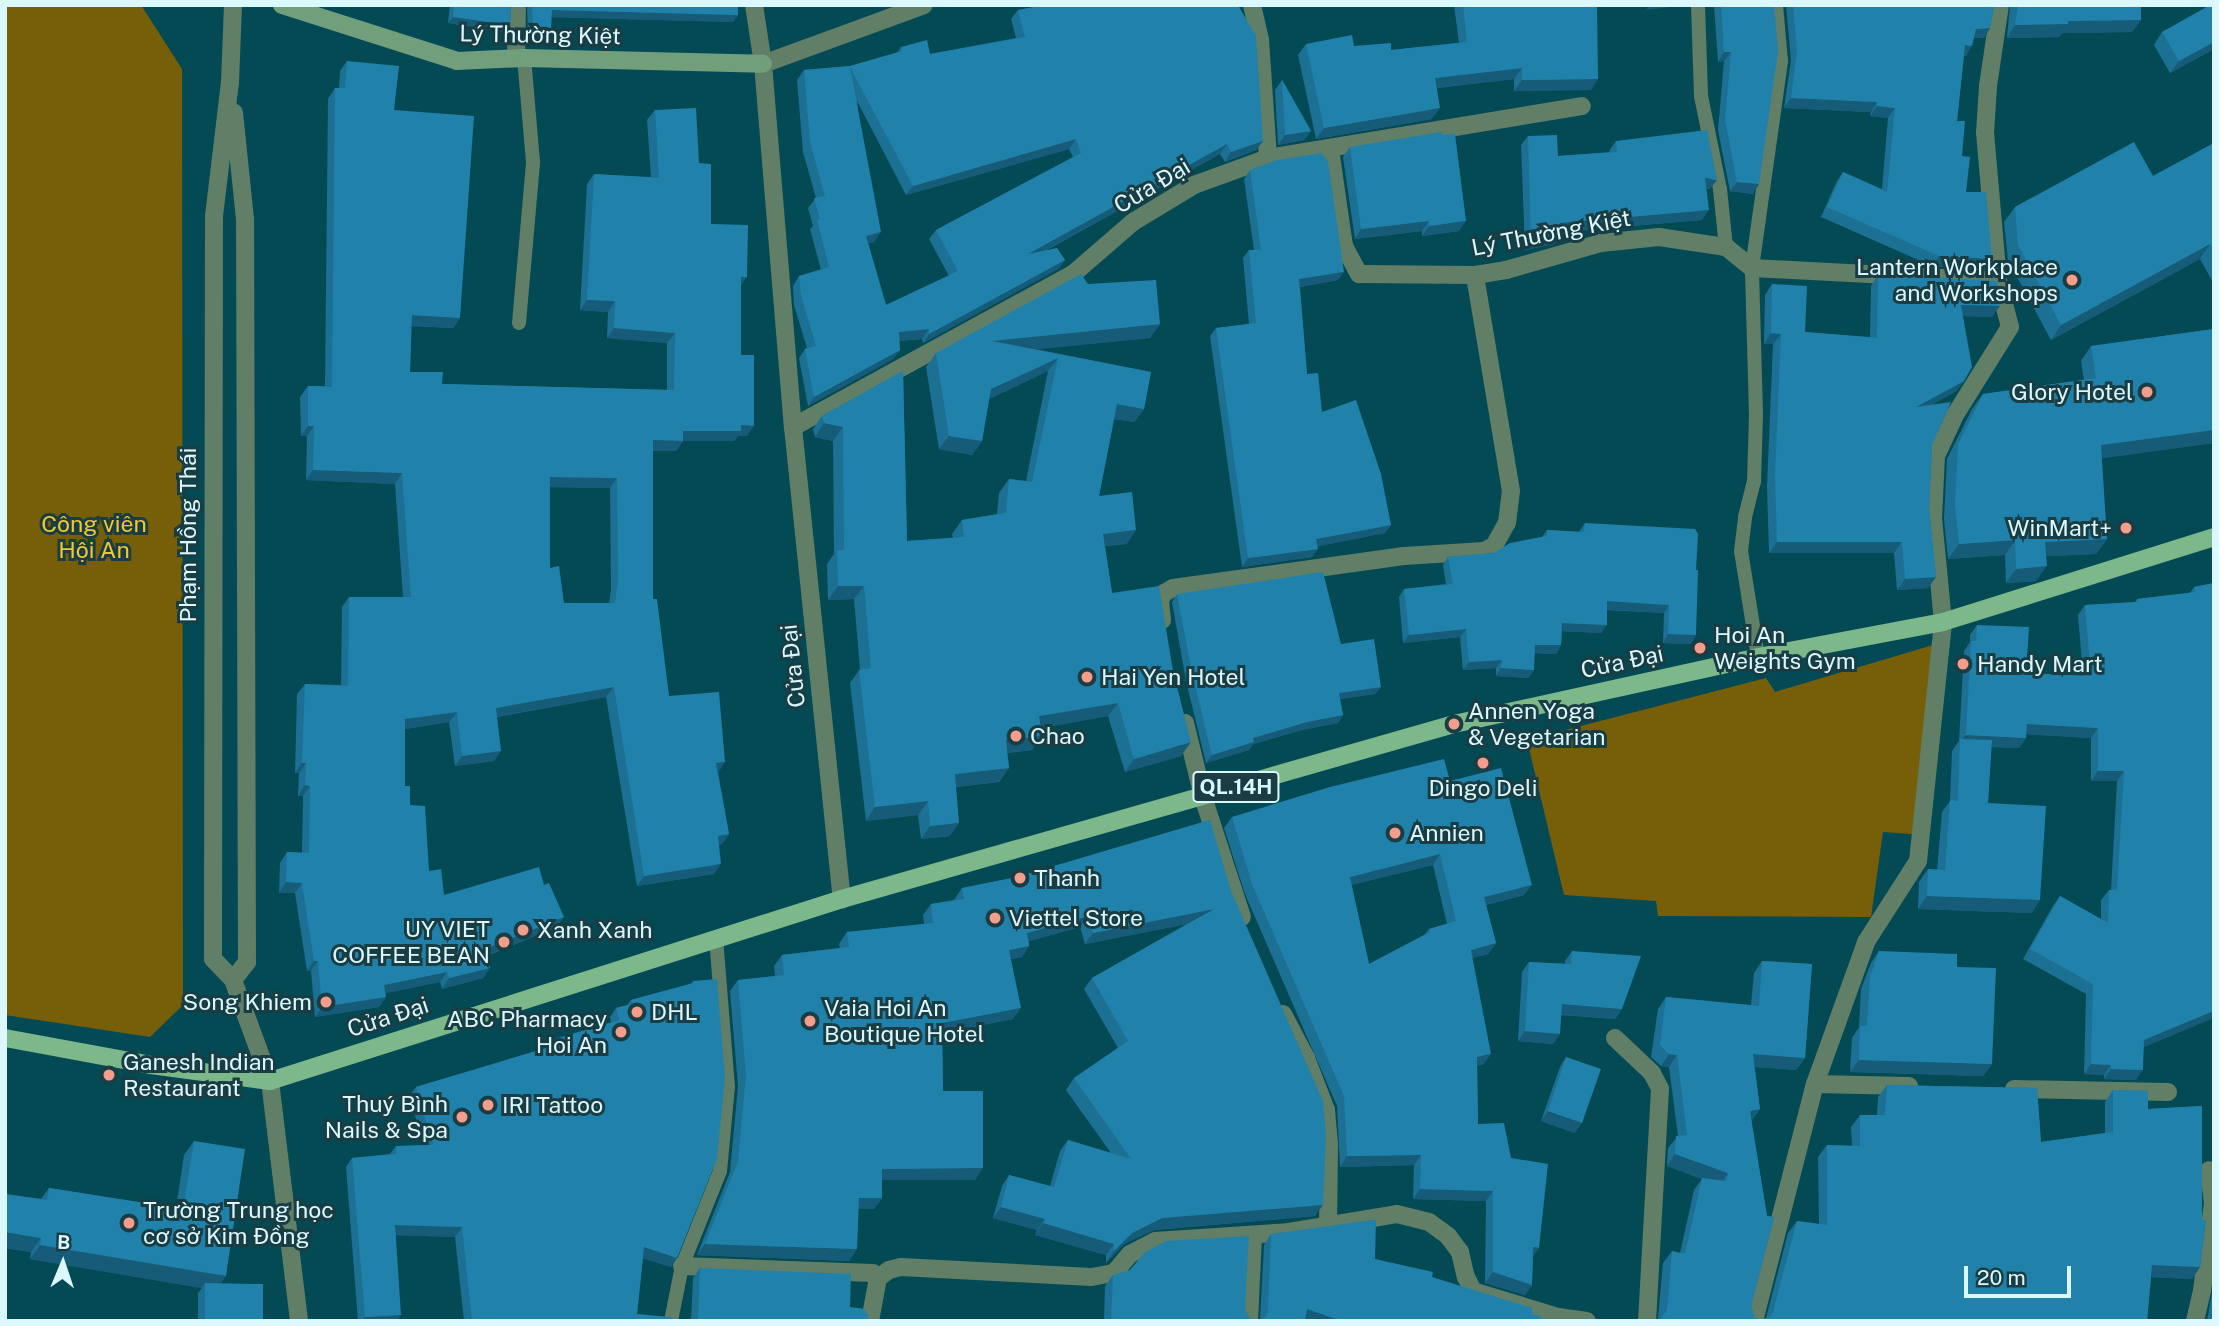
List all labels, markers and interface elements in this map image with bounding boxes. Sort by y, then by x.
street label: Lý Thường Kiệt [459,20,621,50]
street label: Cửa Đại [1109,153,1195,219]
street label: Lý Thường Kiệt [1469,204,1633,262]
place label: Lantern Workplace and Workshops [1856,253,2058,307]
marker: Lantern Workplace and Workshops [2064,272,2080,288]
place label: Glory Hotel [2011,378,2133,406]
marker: Glory Hotel [2139,384,2155,400]
street label: Phạm Hồng Thái [174,448,202,622]
park label: Công viên Hội An [41,510,147,564]
place label: WinMart+ [2008,514,2112,542]
marker: WinMart+ [2118,520,2134,536]
place label: Hoi An Weights Gym [1714,621,1856,675]
street label: Cửa Đại [775,623,811,709]
street label: Cửa Đại [1578,640,1666,684]
marker: Hoi An Weights Gym [1692,640,1708,656]
place label: Handy Mart [1977,650,2103,678]
marker: Handy Mart [1955,656,1971,672]
place label: Hai Yen Hotel [1101,663,1246,691]
marker: Hai Yen Hotel [1079,669,1095,685]
place label: Annen Yoga & Vegetarian [1468,697,1606,751]
marker: Annen Yoga & Vegetarian [1446,716,1462,732]
place label: Chao [1030,722,1085,750]
marker: Chao [1008,728,1024,744]
marker: Dingo Deli [1475,755,1491,771]
road number: QL.14H [1192,770,1280,804]
place label: Dingo Deli [1428,774,1538,802]
place label: Annien [1409,819,1484,847]
marker: Annien [1387,825,1403,841]
place label: Thanh [1034,864,1100,892]
marker: Thanh [1012,870,1028,886]
place label: Viettel Store [1009,904,1143,932]
marker: Viettel Store [987,910,1003,926]
place label: UY VIET COFFEE BEAN [332,915,490,969]
place label: Xanh Xanh [537,916,653,944]
marker: Xanh Xanh [515,922,531,938]
marker: UY VIET COFFEE BEAN [496,934,512,950]
place label: Song Khiem [183,988,312,1016]
street label: Cửa Đại [344,991,432,1043]
marker: Song Khiem [318,994,334,1010]
place label: Vaia Hoi An Boutique Hotel [824,994,985,1048]
place label: DHL [651,998,698,1026]
marker: DHL [629,1004,645,1020]
place label: ABC Pharmacy Hoi An [447,1005,607,1059]
marker: Vaia Hoi An Boutique Hotel [802,1013,818,1029]
marker: ABC Pharmacy Hoi An [613,1024,629,1040]
place label: Ganesh Indian Restaurant [123,1048,275,1102]
marker: Ganesh Indian Restaurant [101,1067,117,1083]
place label: Thuý Bình Nails & Spa [325,1090,448,1144]
place label: IRI Tattoo [502,1091,603,1119]
marker: IRI Tattoo [480,1097,496,1113]
marker: Thuý Bình Nails & Spa [454,1109,470,1125]
place label: Trường Trung học cơ sở Kim Đồng [143,1196,334,1250]
marker: Trường Trung học cơ sở Kim Đồng [121,1215,137,1231]
north arrow [28,1228,98,1298]
text: B [57,1231,71,1253]
scale bar [1967,1252,2074,1296]
text: 20 m [1977,1265,2026,1290]

